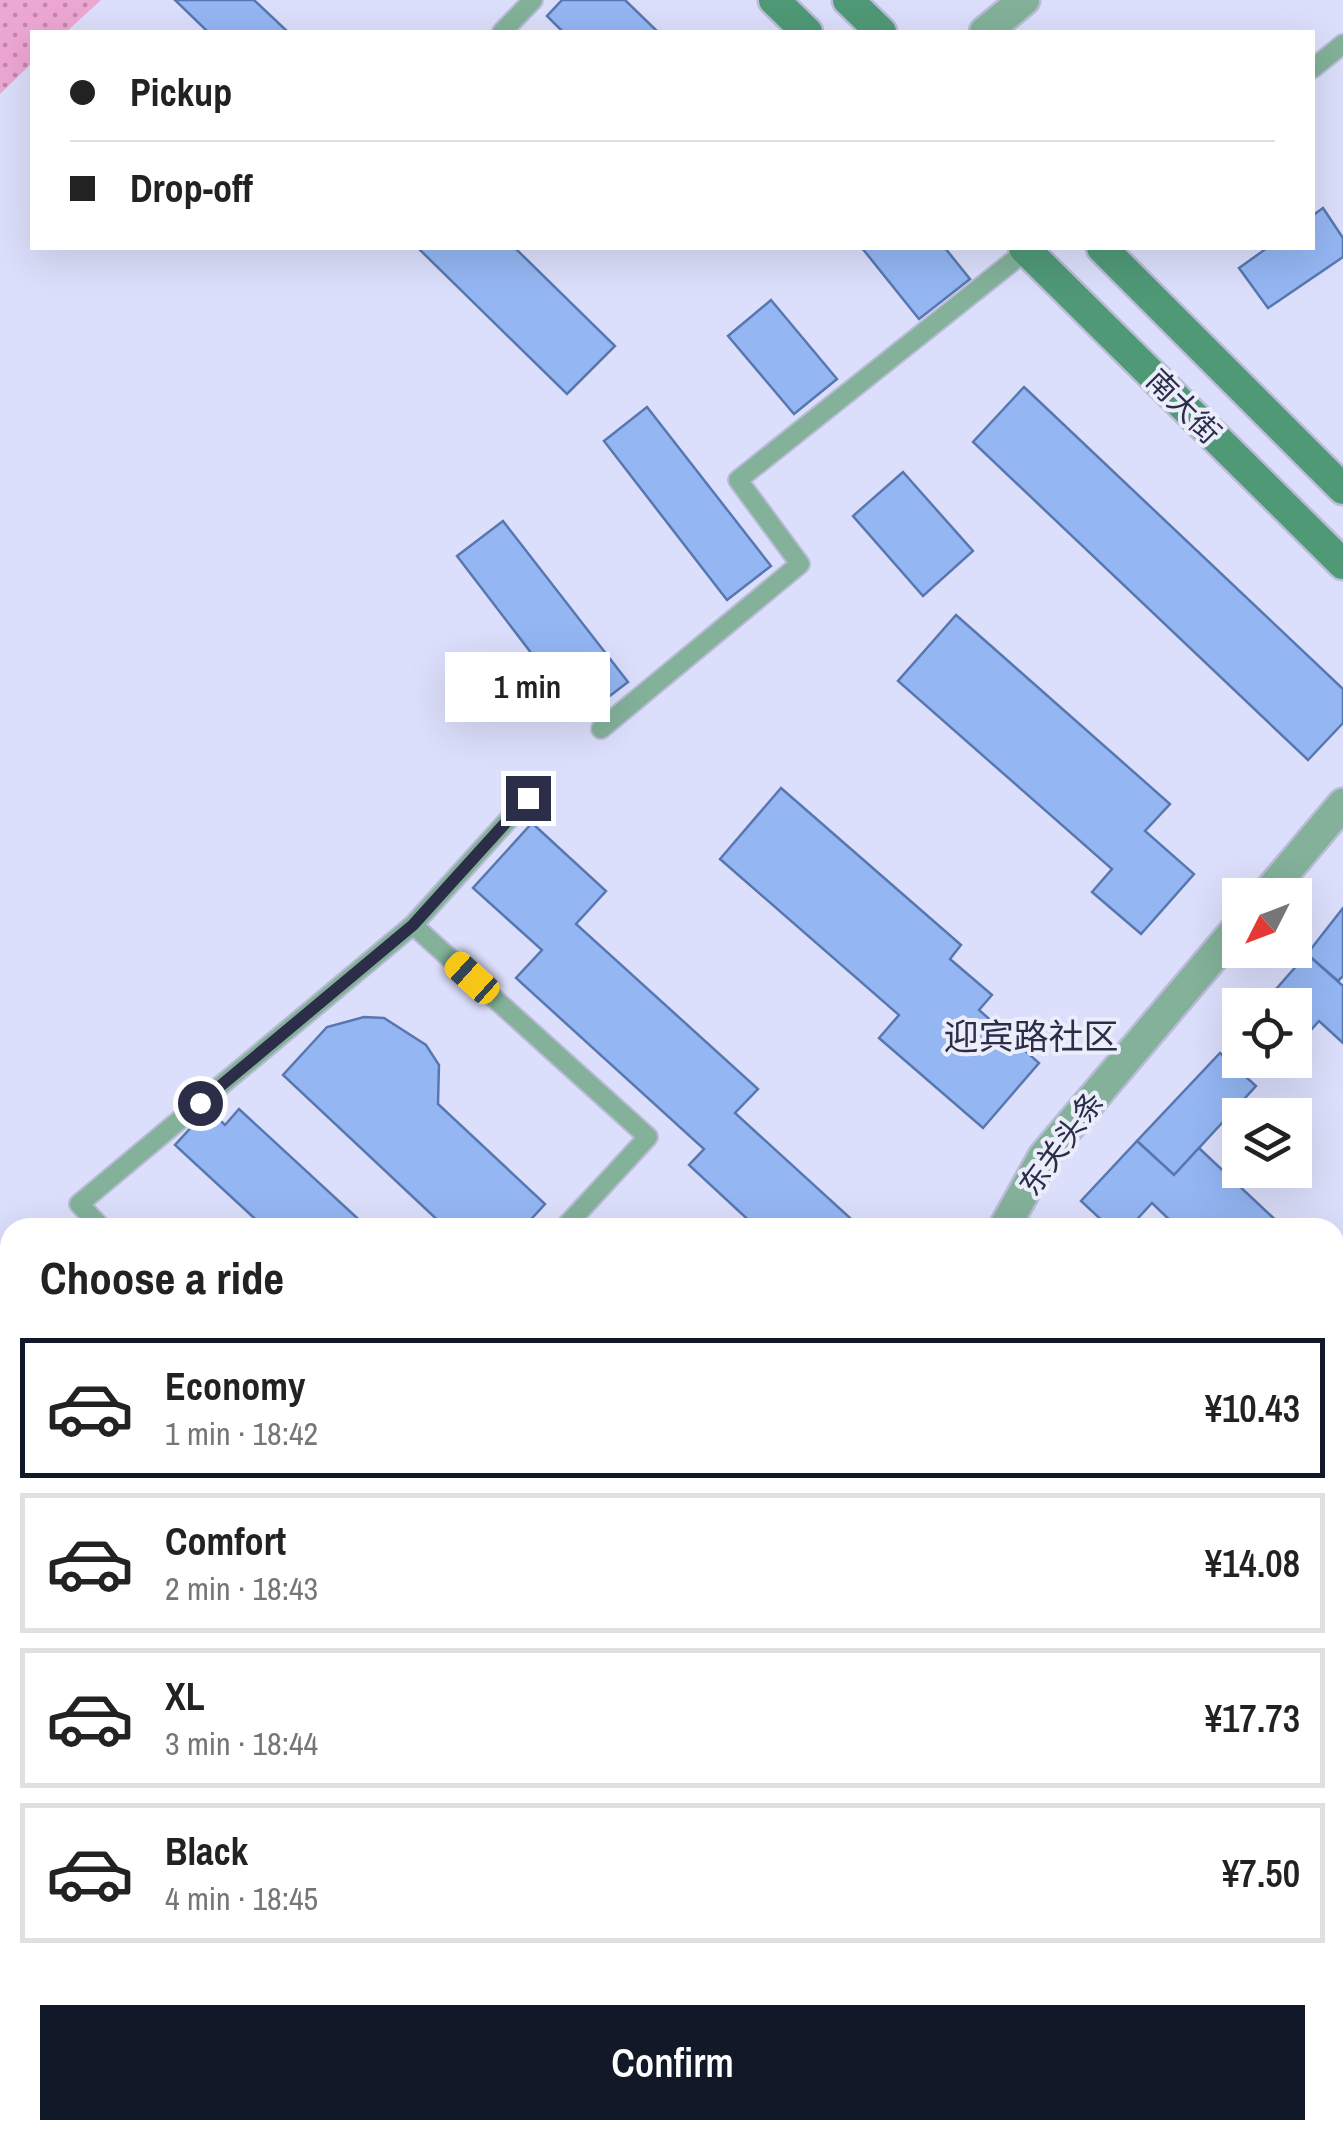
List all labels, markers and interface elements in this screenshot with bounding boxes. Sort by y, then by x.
text: Pickup [130,67,232,118]
text: Drop-off [130,163,253,214]
street label: 南大街 [1138,360,1230,452]
callout: 1 min [446,653,610,723]
text: 1 min [494,665,561,708]
route end [506,776,551,821]
north arrow [1222,878,1312,968]
map controls [1222,878,1312,1188]
car [440,947,504,1009]
button: locate [1222,988,1312,1078]
district label: 迎宾路社区 [943,1013,1119,1060]
route start [178,1081,223,1126]
street label: 东关头条 [1010,1083,1112,1203]
button: layers [1222,1098,1312,1188]
text: Choose a ride [40,1247,284,1308]
text: Economy [165,1361,305,1412]
icon: car [45,1363,135,1453]
text: ¥10.43 [1205,1383,1300,1434]
text: 1 min · 18:42 [165,1412,318,1455]
text: Comfort [165,1516,286,1567]
icon: car [45,1518,135,1608]
text: ¥14.08 [1205,1538,1300,1589]
text: 2 min · 18:43 [165,1567,318,1610]
text: XL [165,1671,205,1722]
icon: car [45,1673,135,1763]
text: ¥17.73 [1205,1693,1300,1744]
text: 3 min · 18:44 [165,1722,318,1765]
text: Black [165,1826,248,1877]
icon: car [45,1828,135,1918]
text: ¥7.50 [1222,1848,1300,1899]
text: 4 min · 18:45 [165,1877,318,1920]
button: Confirm [40,2005,1305,2120]

